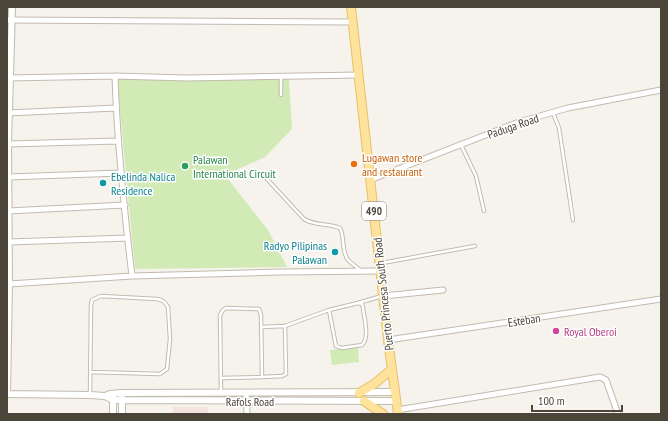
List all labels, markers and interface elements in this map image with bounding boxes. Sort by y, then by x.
street label: Paduga Road [485,110,541,142]
place label: Lugawan store and restaurant [362,150,423,179]
place label: Palawan International Circuit [193,152,277,181]
marker: Lugawan store and restaurant [349,159,359,169]
marker: Palawan International Circuit [180,161,190,171]
place label: Ebelinda Nalica Residence [111,169,175,198]
marker: Ebelinda Nalica Residence [98,178,108,188]
road number: 490 [362,202,386,220]
street label: Puerto Princesa South Road [370,237,396,351]
place label: Radyo Pilipinas Palawan [264,238,327,267]
marker: Radyo Pilipinas Palawan [330,247,340,257]
street label: Esteban [507,310,541,330]
place label: Royal Oberoi [564,324,617,339]
marker: Royal Oberoi [551,326,561,336]
scale bar [532,387,622,413]
text: 100 m [538,393,565,408]
street label: Rafols Road [226,394,274,409]

